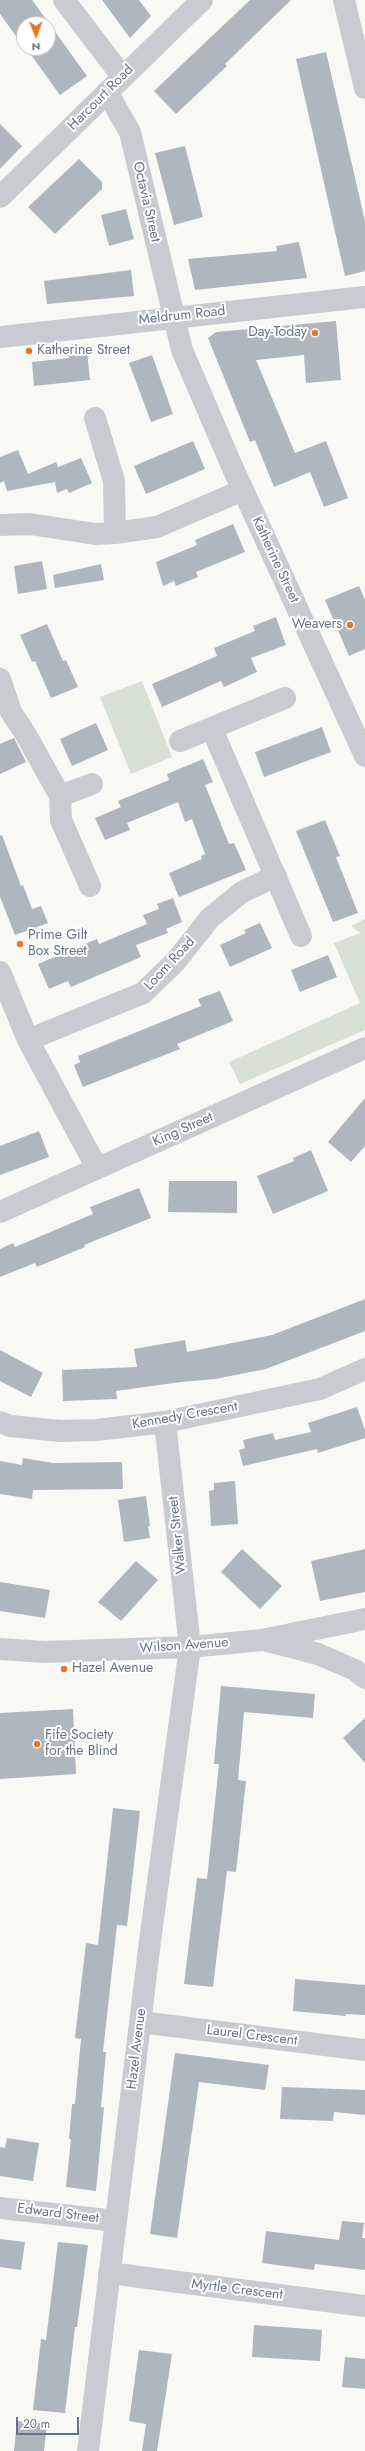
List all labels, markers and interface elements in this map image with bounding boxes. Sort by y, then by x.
north arrow [16,16,56,56]
text: N [32,39,41,55]
street label: Harcourt Road [65,62,137,134]
street label: Octavia Street [129,160,163,244]
street label: Meldrum Road [138,303,226,329]
place label: Day-Today [248,325,307,341]
marker: Day-Today [310,328,320,338]
place label: Katherine Street [37,343,130,359]
marker: Katherine Street [24,346,34,356]
street label: Katherine Street [248,514,302,606]
place label: Weavers [292,617,342,633]
marker: Weavers [345,620,355,630]
place label: Prime Gilt Box Street [28,928,87,960]
street label: Loom Road [141,934,199,994]
marker: Prime Gilt Box Street [15,939,25,949]
street label: King Street [150,1109,216,1151]
street label: Kennedy Crescent [131,1398,239,1434]
street label: Walker Street [166,1495,190,1575]
street label: Wilson Avenue [139,1635,229,1657]
place label: Hazel Avenue [72,1661,153,1677]
marker: Hazel Avenue [59,1664,69,1674]
place label: Fife Society for the Blind [45,1728,118,1760]
marker: Fife Society for the Blind [32,1739,42,1749]
street label: Hazel Avenue [124,2008,150,2090]
street label: Laurel Crescent [206,2022,298,2050]
street label: Edward Street [16,2201,100,2227]
street label: Myrtle Crescent [190,2276,284,2304]
scale bar [18,2409,81,2435]
text: 20 m [23,2415,50,2433]

